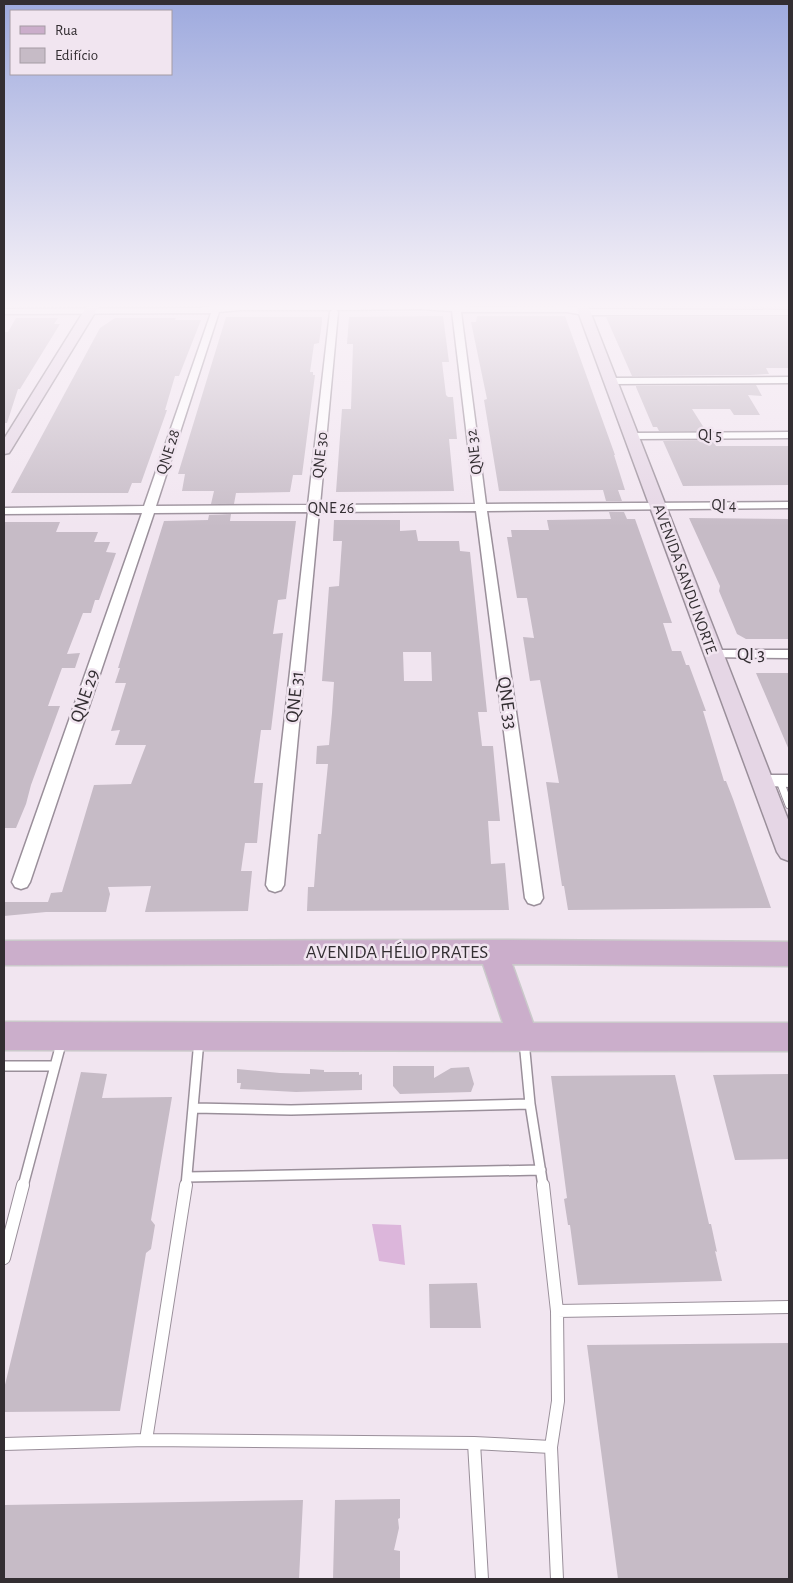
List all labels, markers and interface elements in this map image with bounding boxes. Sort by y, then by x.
legend [10,10,172,75]
text: Rua [55,23,78,38]
text: Edifício [55,48,98,63]
street label: QNE 28 [153,427,184,477]
street label: QI 5 [698,427,722,444]
street label: QNE 32 [463,428,486,476]
street label: QNE 30 [310,431,331,479]
street label: QI 4 [712,497,737,514]
street label: QNE 26 [308,500,354,517]
street label: AVENIDA SANDU NORTE [650,502,720,656]
street label: QI 3 [737,645,765,664]
street label: QNE 29 [67,667,103,725]
street label: QNE 31 [283,670,307,724]
street label: QNE 33 [494,675,520,731]
street label: AVENIDA HÉLIO PRATES [306,941,488,962]

